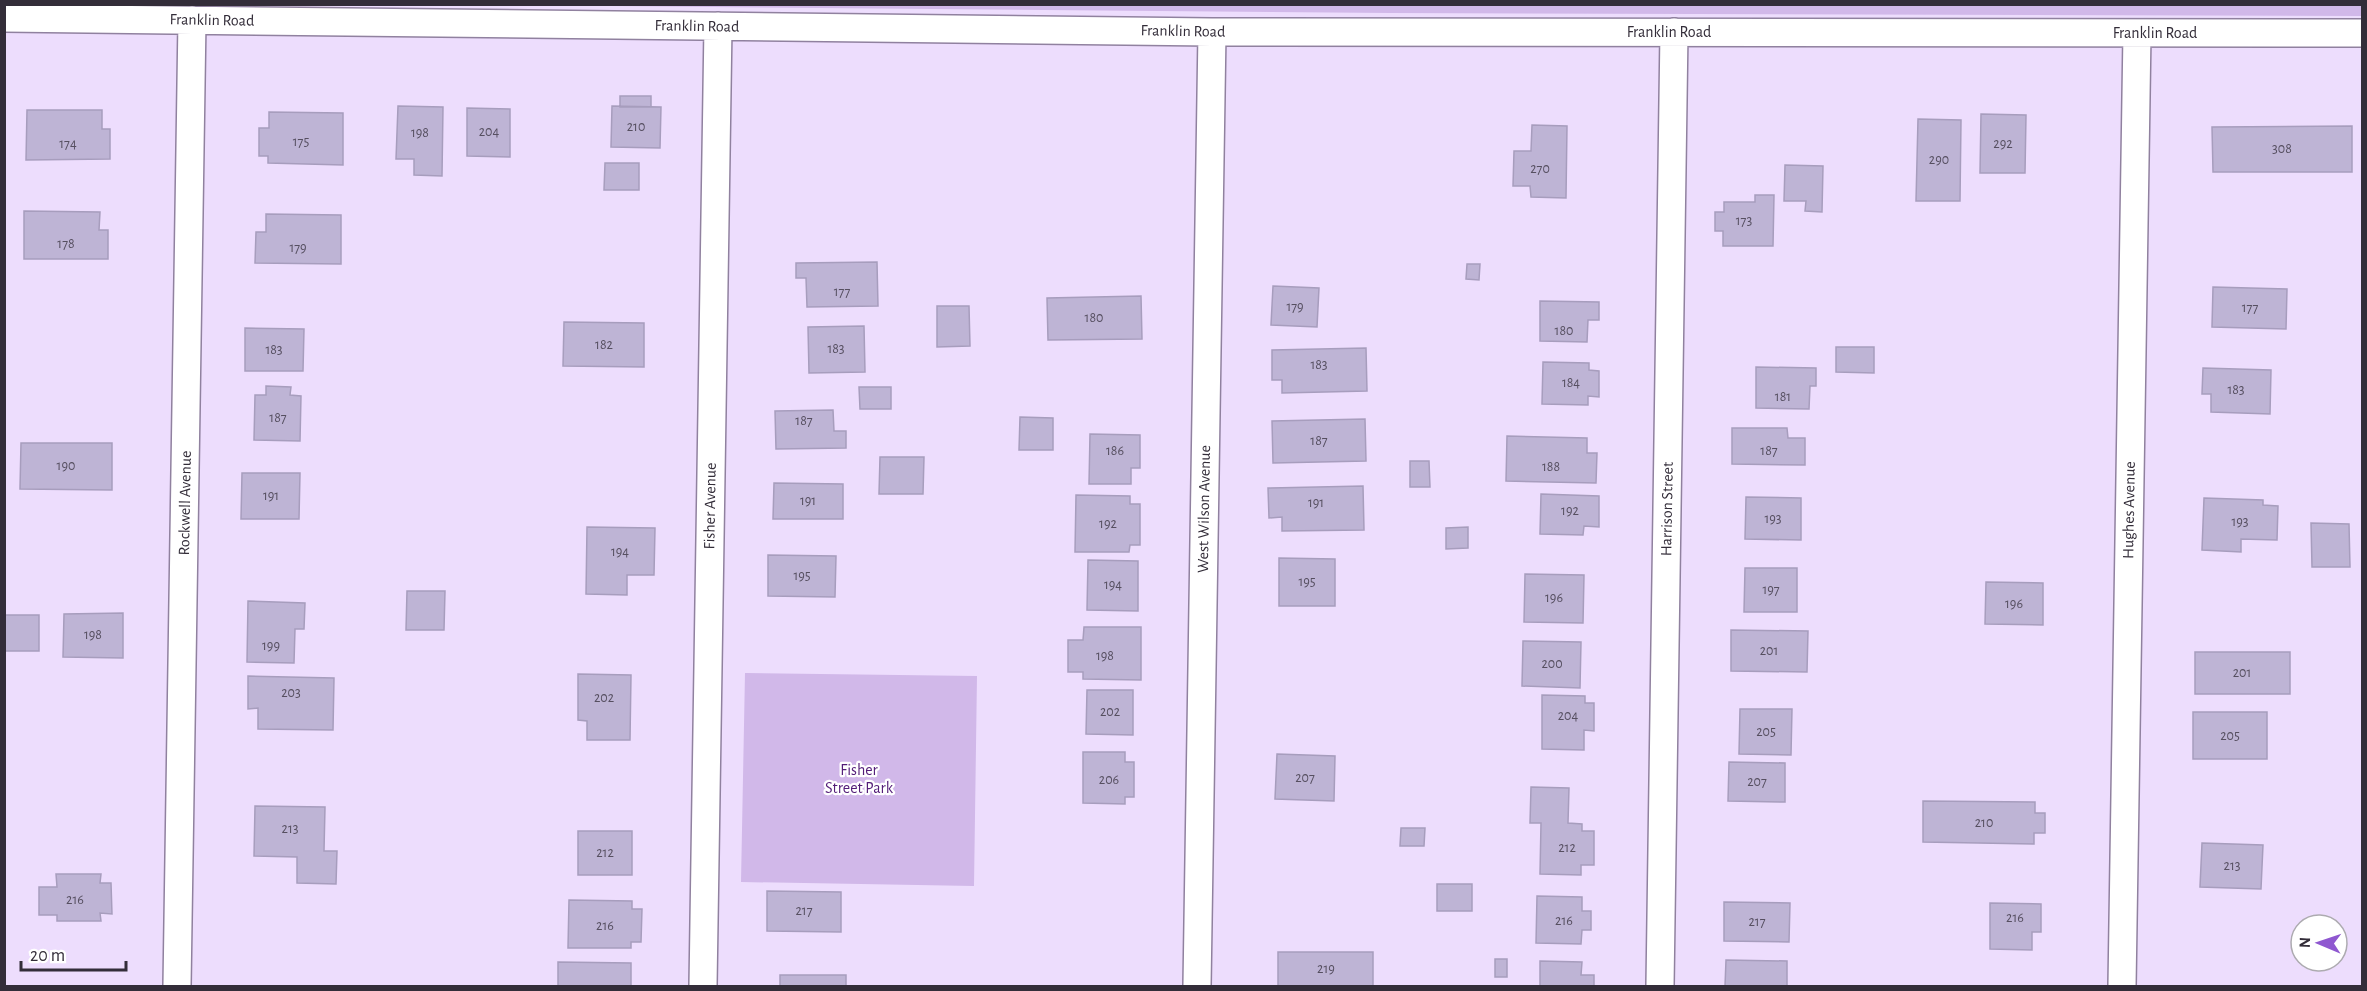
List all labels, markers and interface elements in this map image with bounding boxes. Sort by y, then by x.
street label: Franklin Road [170,11,254,29]
street label: Franklin Road [655,17,739,35]
street label: Franklin Road [1141,22,1225,40]
street label: Franklin Road [1627,24,1711,40]
street label: Franklin Road [2113,25,2197,41]
house number: 210 [627,120,645,134]
house number: 204 [479,125,500,139]
house number: 198 [411,126,429,140]
house number: 175 [293,135,309,149]
house number: 174 [59,137,77,151]
house number: 292 [1993,137,2013,151]
house number: 308 [2272,142,2292,156]
house number: 290 [1929,153,1949,167]
house number: 270 [1530,162,1550,176]
house number: 173 [1736,214,1752,228]
house number: 178 [57,237,75,251]
house number: 179 [289,241,307,255]
house number: 177 [834,285,850,299]
house number: 179 [1286,300,1304,314]
house number: 177 [2242,301,2258,315]
house number: 180 [1085,311,1103,325]
house number: 180 [1555,324,1573,338]
house number: 182 [595,338,613,352]
house number: 183 [827,342,845,356]
house number: 183 [265,343,283,357]
house number: 183 [1310,358,1328,372]
house number: 184 [1562,376,1580,390]
house number: 183 [2227,383,2245,397]
house number: 181 [1775,390,1791,404]
house number: 187 [269,411,287,425]
house number: 187 [795,414,813,428]
house number: 187 [1310,434,1328,448]
house number: 186 [1106,444,1124,458]
house number: 187 [1760,444,1778,458]
street label: West Wilson Avenue [1195,445,1213,573]
street label: Rockwell Avenue [176,450,194,556]
house number: 190 [57,459,75,473]
house number: 188 [1542,460,1560,474]
street label: Hughes Avenue [2120,461,2138,559]
street label: Fisher Avenue [701,462,719,550]
street label: Harrison Street [1658,462,1676,556]
house number: 191 [263,489,279,503]
house number: 191 [800,494,816,508]
house number: 191 [1308,496,1324,510]
house number: 192 [1561,504,1579,518]
house number: 193 [1764,512,1782,526]
house number: 193 [2231,515,2249,529]
house number: 192 [1099,517,1117,531]
house number: 194 [611,545,629,559]
house number: 195 [793,569,811,583]
house number: 195 [1298,575,1316,589]
house number: 194 [1104,578,1122,592]
house number: 197 [1762,583,1780,597]
house number: 196 [1545,591,1563,605]
house number: 196 [2005,597,2023,611]
house number: 198 [84,628,102,642]
house number: 199 [262,639,280,653]
house number: 201 [1760,644,1778,658]
house number: 198 [1096,649,1114,663]
house number: 200 [1541,657,1563,671]
house number: 201 [2233,666,2251,680]
house number: 203 [281,686,301,700]
house number: 202 [594,691,614,705]
house number: 202 [1100,705,1120,719]
house number: 204 [1558,709,1579,723]
house number: 205 [1756,725,1776,739]
house number: 205 [2220,729,2240,743]
park label: Fisher Street Park [825,762,894,796]
house number: 207 [1295,771,1315,785]
house number: 206 [1099,773,1119,787]
house number: 207 [1747,775,1767,789]
house number: 210 [1975,816,1993,830]
house number: 213 [282,822,299,836]
house number: 212 [1558,841,1576,855]
house number: 212 [596,846,614,860]
house number: 213 [2224,859,2241,873]
house number: 216 [66,893,84,907]
house number: 217 [795,904,813,918]
house number: 216 [2006,911,2024,925]
north arrow [2289,913,2349,973]
house number: 216 [1555,914,1573,928]
house number: 217 [1748,915,1766,929]
house number: 216 [596,919,614,933]
scale bar [21,934,126,972]
text: N [2297,937,2313,948]
text: 20 m [30,947,65,965]
house number: 219 [1317,962,1335,976]

